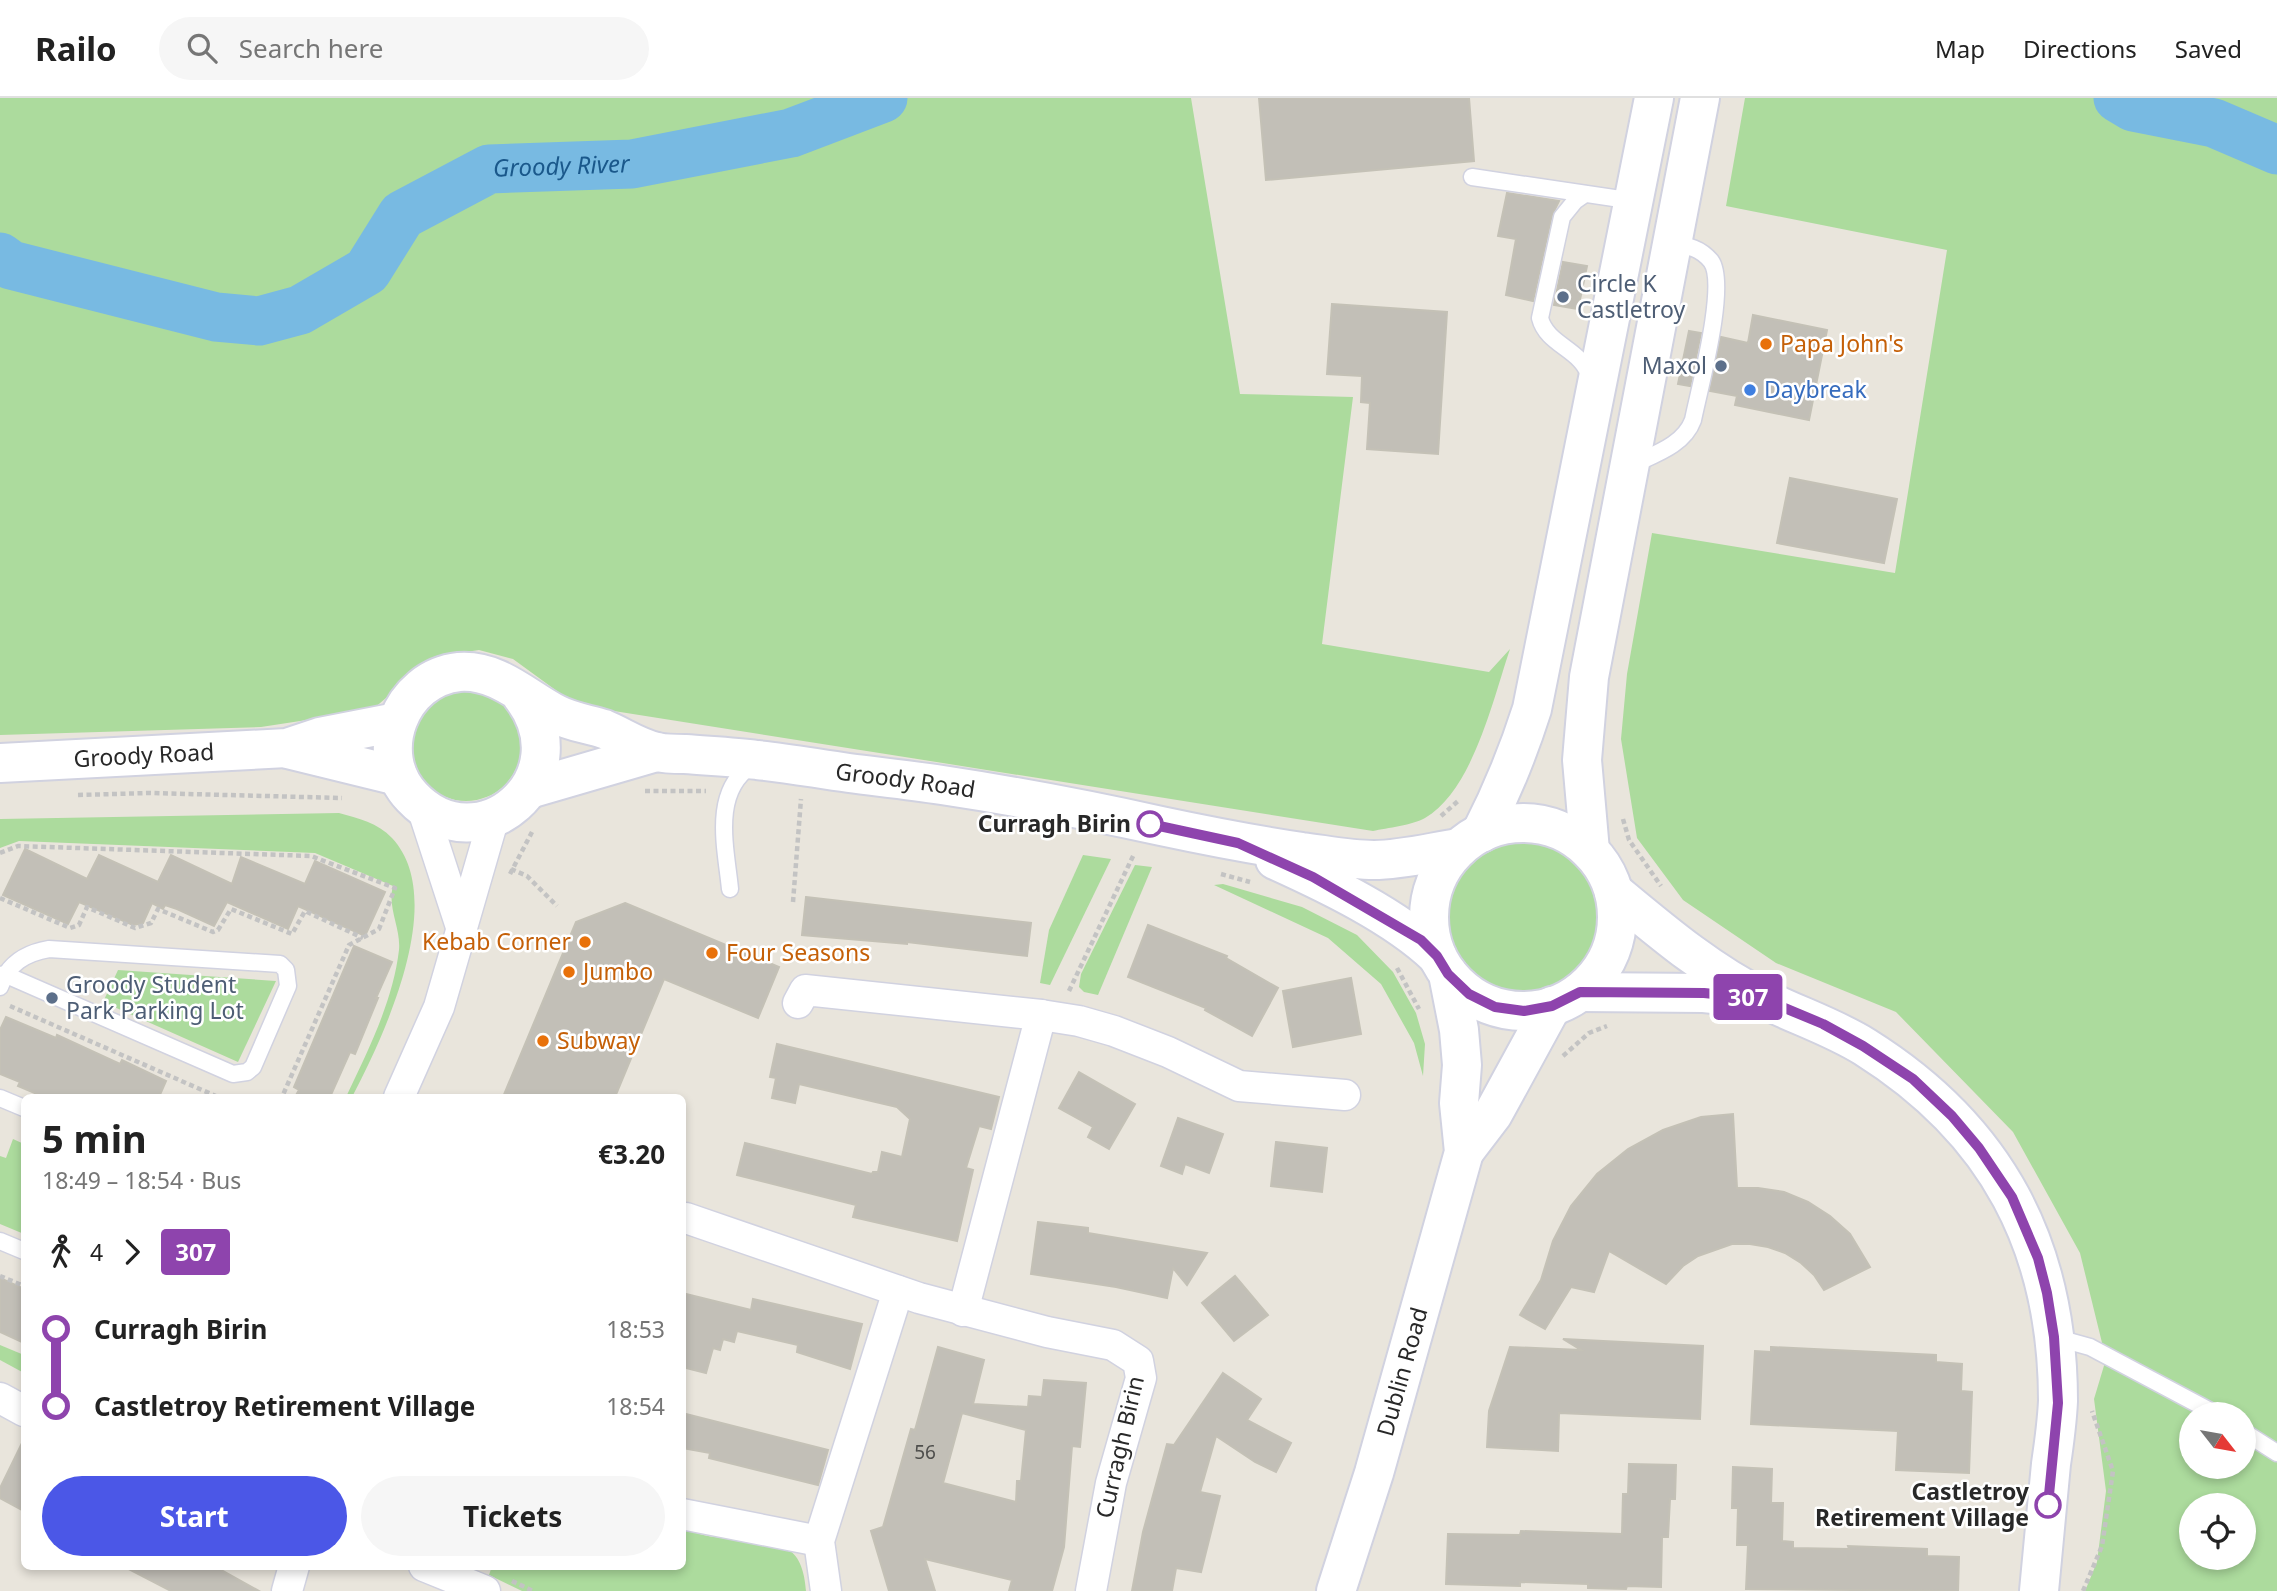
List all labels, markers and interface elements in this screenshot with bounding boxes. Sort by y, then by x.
search box [159,17,649,80]
text: Railo [35,26,117,71]
icon: search [183,29,221,67]
text: Search here [239,30,383,66]
text: Map [1935,32,1985,65]
text: Directions [2023,32,2137,65]
text: Saved [2175,32,2242,65]
water label: Groody River [492,146,631,184]
place label: Circle K Castletroy [1577,267,1685,325]
marker: Circle K Castletroy [1555,289,1571,305]
place label: Papa John's [1780,327,1904,359]
marker: Papa John's [1758,336,1774,352]
place label: Maxol [1642,349,1707,381]
marker: Maxol [1713,358,1729,374]
place label: Daybreak [1764,373,1867,405]
marker: Daybreak [1742,382,1758,398]
street label: Groody Road [73,735,215,774]
street label: Groody Road [834,754,978,805]
place label: Curragh Birin [978,807,1131,839]
marker: Curragh Birin [1137,811,1163,837]
place label: Kebab Corner [422,925,571,957]
marker: Kebab Corner [577,934,593,950]
place label: Four Seasons [726,936,870,968]
marker: Four Seasons [704,945,720,961]
place label: Jumbo [581,955,653,987]
marker: Jumbo [561,964,577,980]
place label: Groody Student Park Parking Lot [66,968,244,1026]
line badge: 307 [1708,974,1788,1020]
text: 307 [1727,980,1769,1013]
marker: Groody Student Park Parking Lot [44,990,60,1006]
place label: Subway [557,1024,641,1056]
marker: Subway [535,1033,551,1049]
text: 5 min [42,1112,147,1164]
text: €3.20 [598,1136,665,1172]
text: 18:49 – 18:54 · Bus [42,1164,241,1196]
icon: walk [42,1233,80,1271]
icon: forward [113,1233,151,1271]
text: 307 [175,1235,216,1268]
text: 4 [90,1236,103,1268]
street label: Dublin Road [1368,1303,1435,1440]
text: Curragh Birin [94,1311,267,1347]
text: 18:53 [606,1313,665,1345]
street label: Curragh Birin [1087,1373,1151,1521]
text: Castletroy Retirement Village [94,1388,475,1424]
text: 18:54 [606,1390,665,1422]
north arrow [2179,1402,2256,1479]
map controls [2179,1402,2256,1570]
house number: 56 [914,1439,936,1465]
place label: Castletroy Retirement Village [1815,1475,2030,1533]
button: Start [42,1476,347,1556]
button: Tickets [361,1476,665,1556]
marker: Castletroy Retirement Village [2035,1492,2061,1518]
button: locate [2179,1493,2256,1570]

